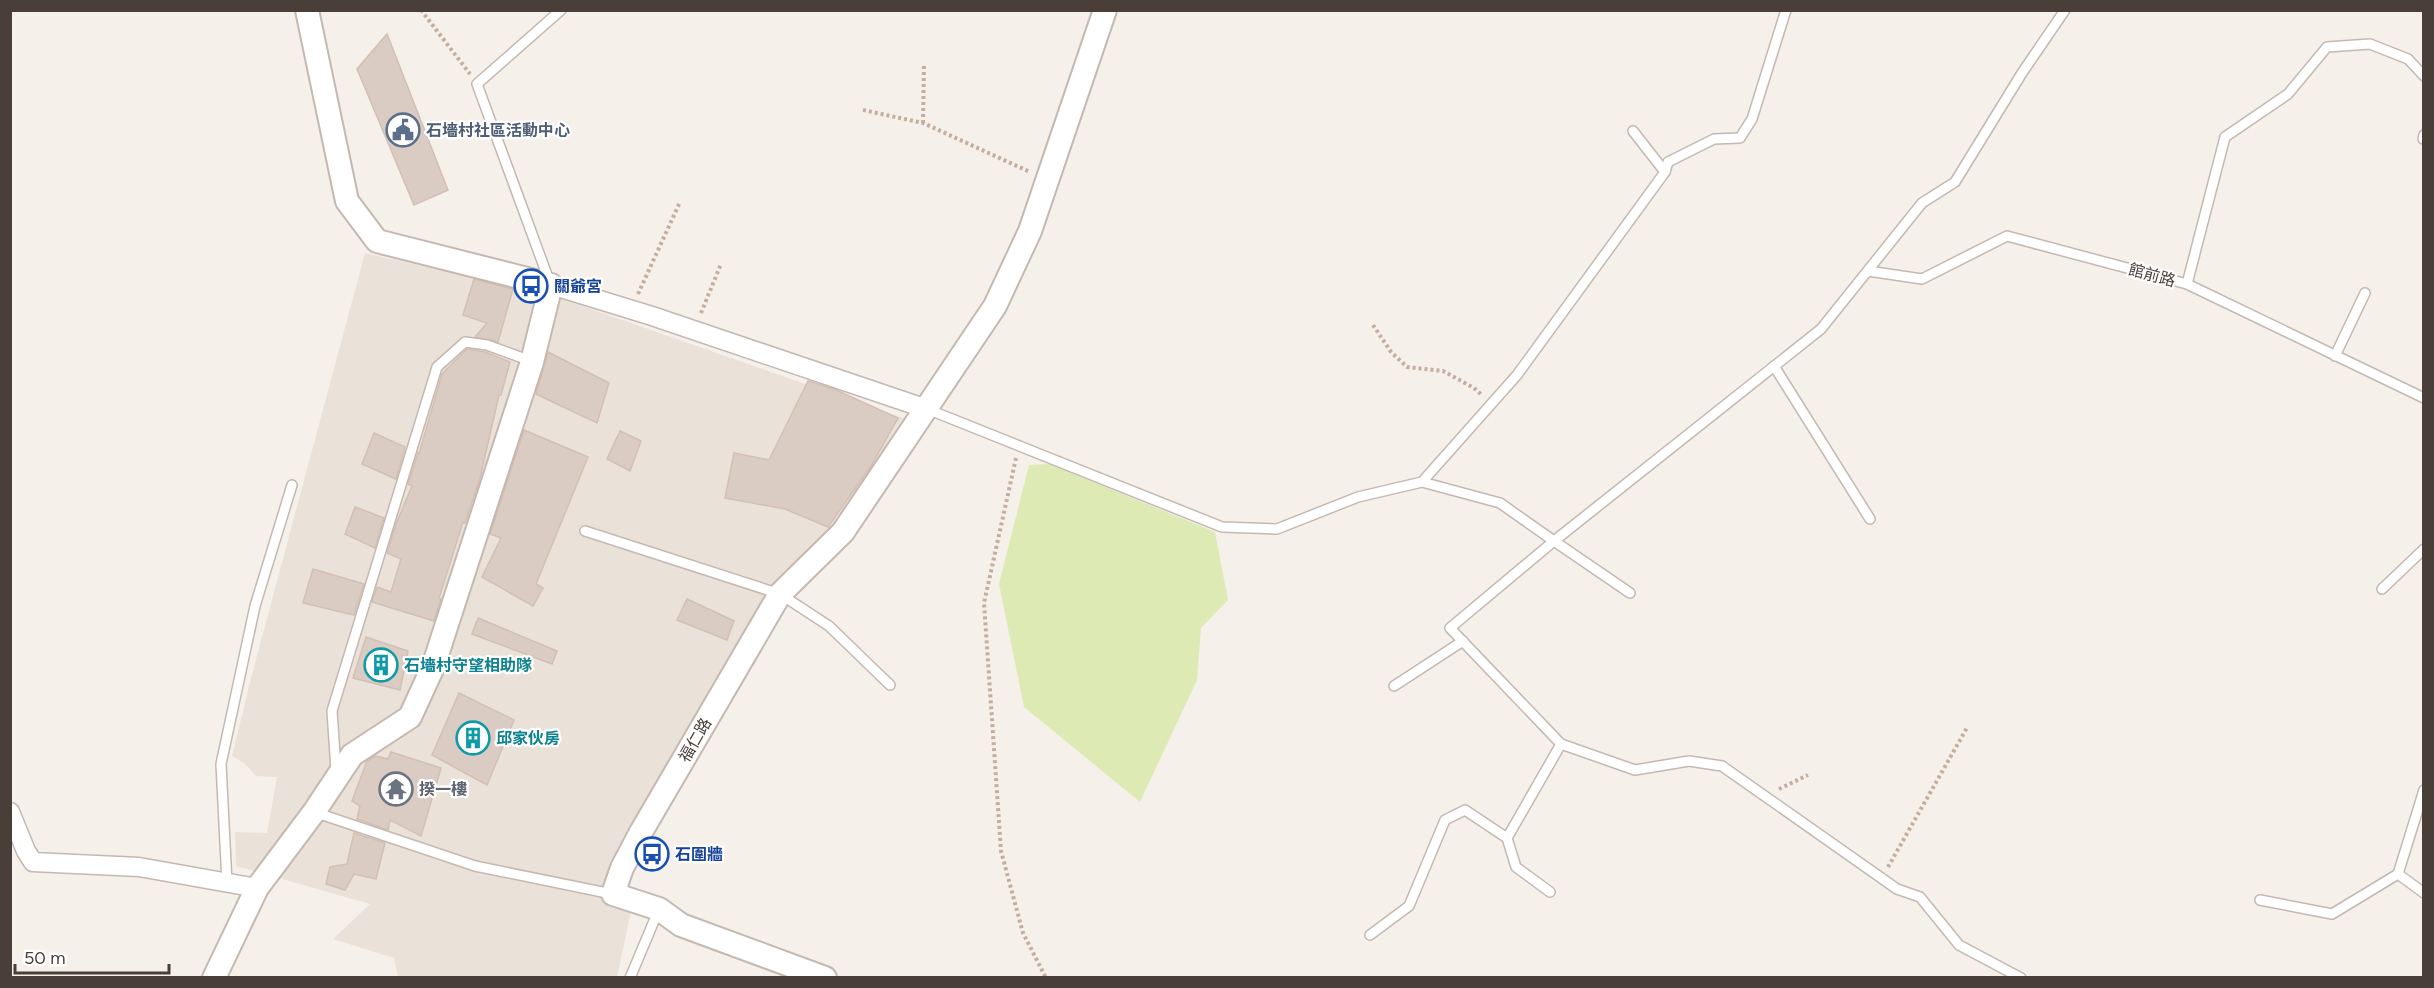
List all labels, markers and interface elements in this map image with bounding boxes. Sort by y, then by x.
public building icon: 石墻村社區活動中心 [385,112,421,148]
place label: 石墻村社區活動中心 [426,121,570,140]
street label: 館前路 [2126,260,2178,290]
bus stop icon: 關爺宮 [513,268,549,304]
place label: 關爺宮 [554,277,602,296]
building icon: 石墻村守望相助隊 [363,647,399,683]
place label: 石墻村守望相助隊 [404,656,532,675]
street label: 福仁路 [675,714,715,766]
building icon: 邱家伙房 [455,720,491,756]
place label: 邱家伙房 [496,729,560,748]
temple icon: 揆一樓 [378,771,414,807]
place label: 揆一樓 [419,780,467,799]
bus stop icon: 石圍牆 [634,836,670,872]
place label: 石圍牆 [675,845,723,864]
scale bar [15,937,170,975]
text: 50 m [24,947,66,969]

